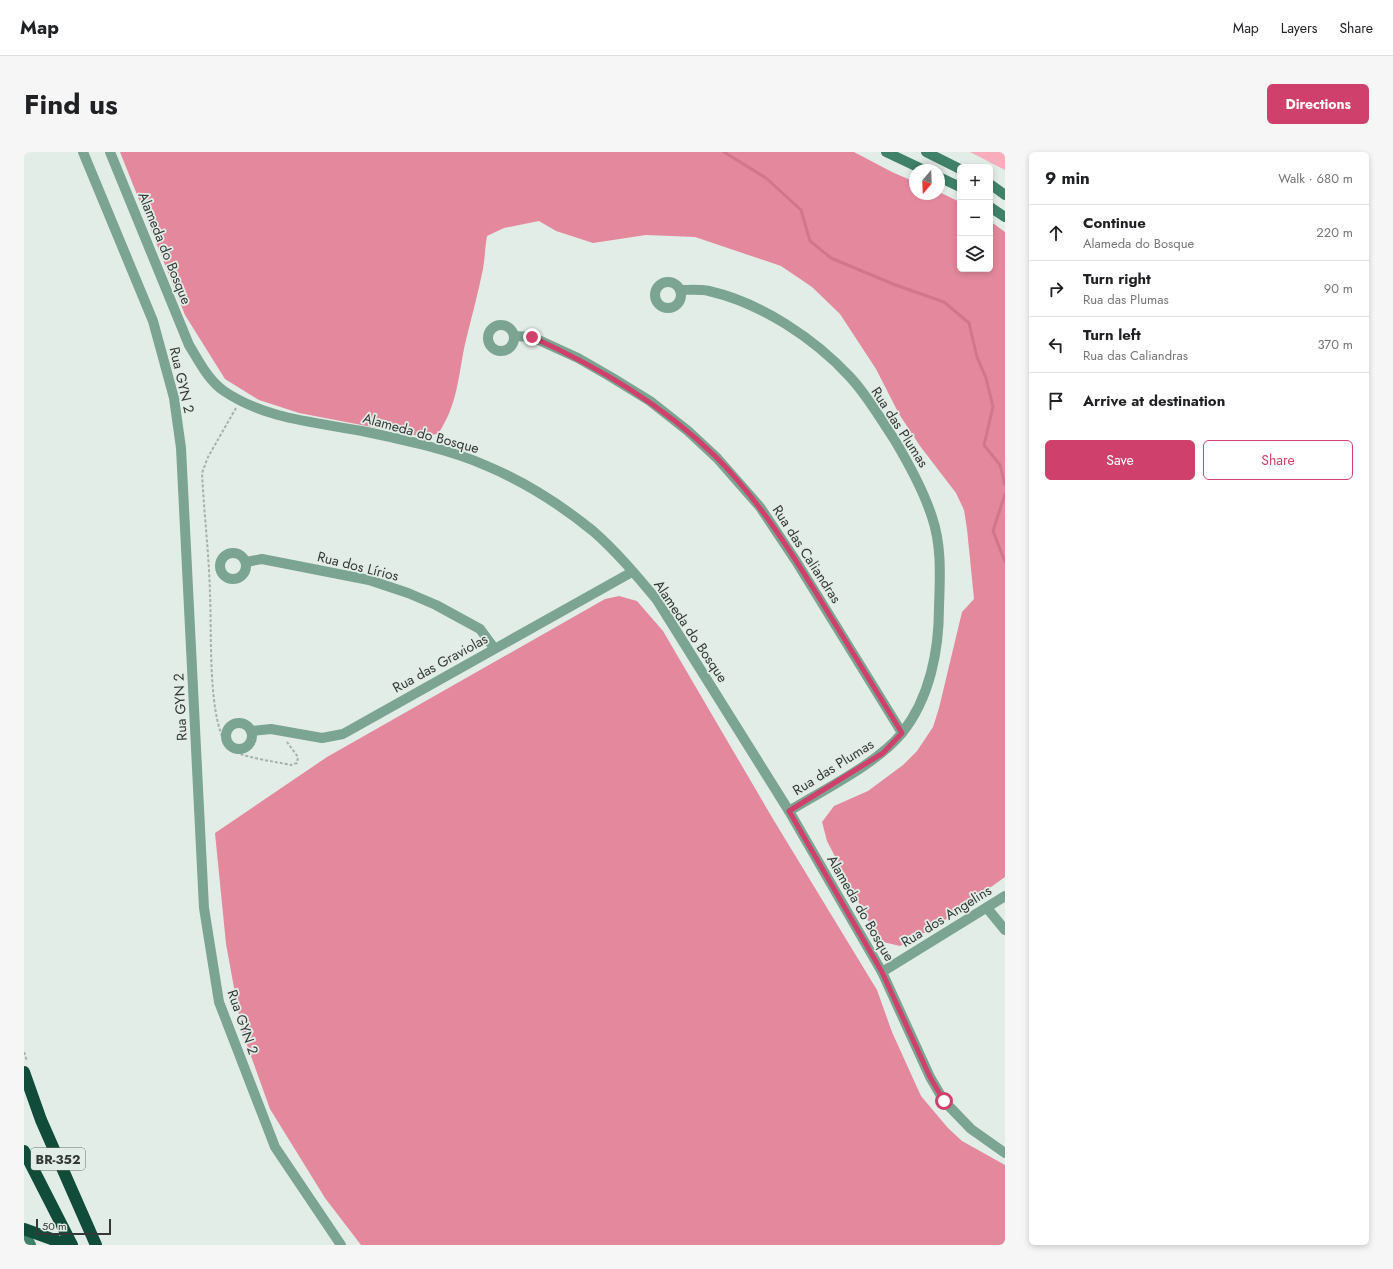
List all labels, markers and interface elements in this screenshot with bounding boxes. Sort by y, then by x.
text: Map [20,14,59,41]
text: Map [1233,18,1259,38]
text: Layers [1281,18,1317,38]
text: Share [1339,18,1373,38]
text: Find us [24,84,118,125]
button: Directions [1267,84,1369,124]
north arrow [909,164,945,200]
map controls [957,164,993,272]
button: + [957,164,993,200]
text: 9 min [1045,166,1090,190]
text: Walk · 680 m [1278,169,1353,188]
street label: Alameda do Bosque [133,189,197,307]
button: − [957,200,993,236]
text: Continue [1083,212,1146,234]
icon: ahead [1045,222,1067,244]
text: 220 m [1316,223,1353,242]
text: Alameda do Bosque [1083,234,1194,253]
button: layers [957,236,993,272]
text: Turn right [1083,268,1151,290]
icon: right [1045,278,1067,300]
text: 90 m [1324,279,1353,298]
text: Rua das Plumas [1083,290,1169,309]
text: Turn left [1083,324,1141,346]
route end [523,328,541,346]
icon: left [1045,334,1067,356]
text: 370 m [1317,335,1353,354]
street label: Rua GYN 2 [165,345,199,415]
text: Rua das Caliandras [1083,346,1188,365]
street label: Rua das Plumas [867,383,934,471]
icon: arrive [1045,390,1067,412]
text: Arrive at destination [1083,390,1225,412]
street label: Alameda do Bosque [361,408,481,458]
button: Save [1045,440,1195,480]
button: Share [1203,440,1353,480]
street label: Rua das Caliandras [768,501,846,607]
street label: Rua dos Lírios [315,546,401,586]
street label: Alameda do Bosque [649,576,733,686]
street label: Rua das Graviolas [389,628,492,697]
street label: Rua GYN 2 [168,673,192,741]
street label: Rua das Plumas [789,734,878,800]
street label: Alameda do Bosque [822,851,900,965]
street label: Rua dos Angelins [897,880,995,952]
street label: Rua GYN 2 [223,987,263,1057]
route start [935,1092,953,1110]
road number: BR-352 [31,1148,85,1170]
scale bar [36,1217,111,1236]
text: 50 m [42,1218,67,1234]

